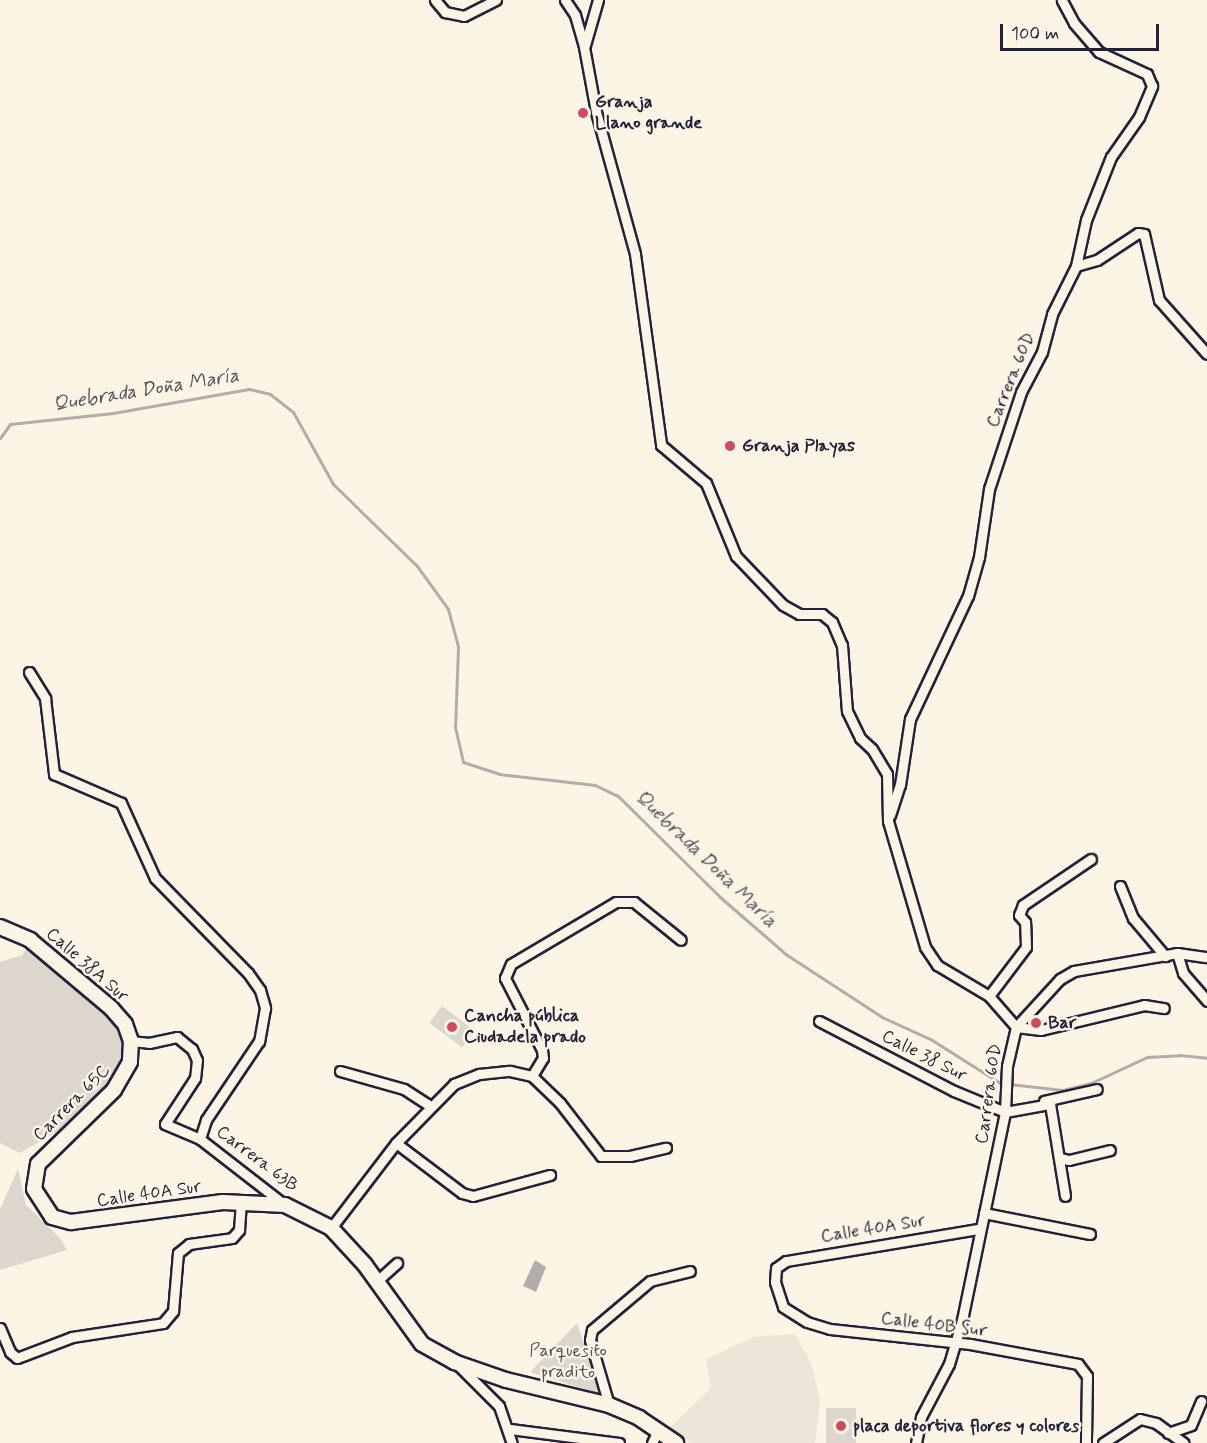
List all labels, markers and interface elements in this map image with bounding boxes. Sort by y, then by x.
scale bar [1003,12,1162,50]
text: 100 m [1011,22,1059,46]
place label: Granja Llano grande [595,92,700,134]
marker: Granja Llano grande [576,106,590,120]
street label: Carrera 60D [982,329,1040,431]
water label: Quebrada Doña María [50,363,242,417]
place label: Granja Playas [742,435,854,457]
marker: Granja Playas [723,439,737,453]
water label: Quebrada Doña María [629,784,783,934]
street label: Calle 38A Sur [41,923,133,1007]
place label: Cancha pública Ciudadela prado [464,1006,584,1048]
place label: Bar [1048,1012,1076,1034]
marker: Bar [1029,1016,1043,1030]
marker: Cancha pública Ciudadela prado [445,1020,459,1034]
street label: Calle 38 Sur [878,1025,970,1087]
street label: Carrera 60D [971,1043,1007,1145]
street label: Carrera 65C [29,1060,115,1146]
street label: Carrera 63B [212,1121,302,1197]
street label: Calle 40A Sur [94,1176,204,1212]
street label: Calle 40A Sur [818,1210,928,1248]
street label: Calle 40B Sur [880,1308,988,1342]
park label: Parquesito pradito [529,1341,607,1384]
place label: placa deportiva flores y colores [853,1415,1080,1437]
marker: placa deportiva flores y colores [834,1419,848,1433]

